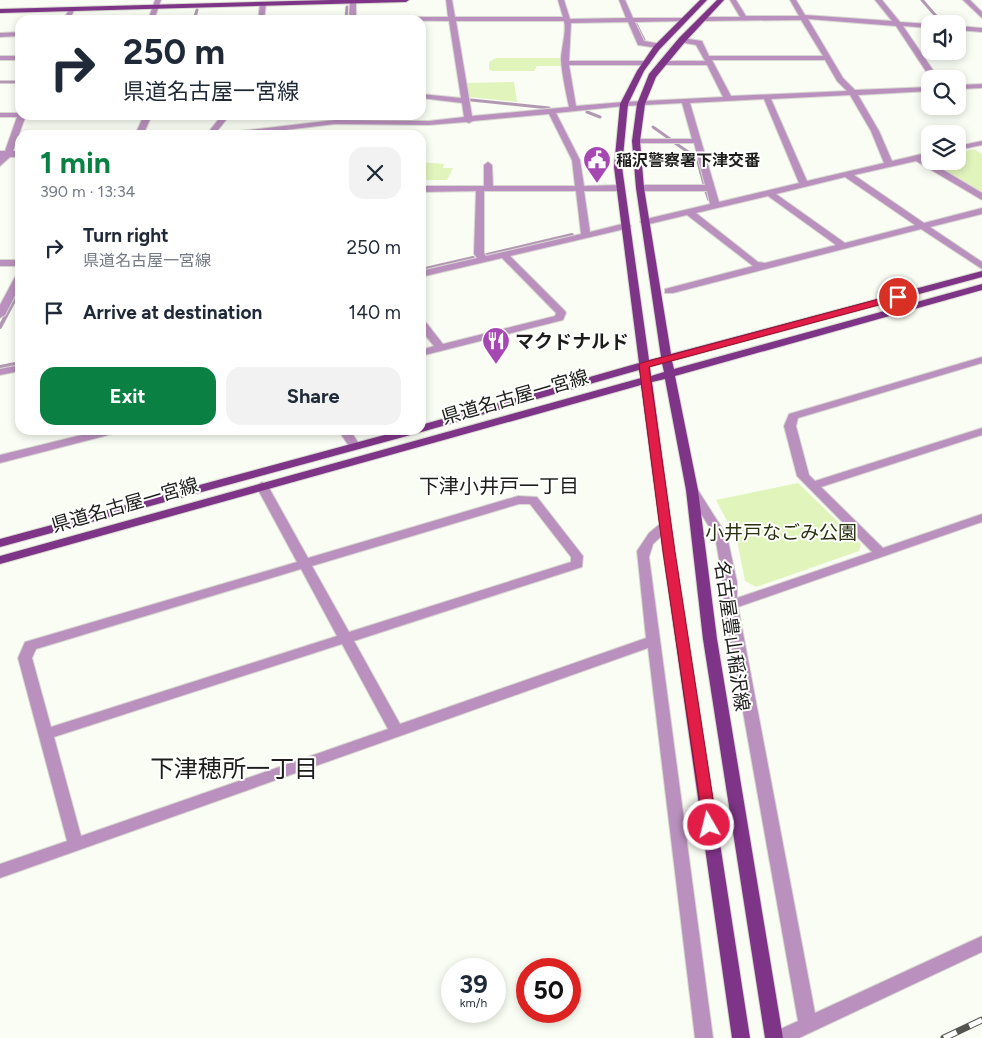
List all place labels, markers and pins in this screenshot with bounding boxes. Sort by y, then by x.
public building icon: 稲沢警察署下津交番 [582,145,612,184]
place label: 稲沢警察署下津交番 [616,151,760,170]
pin [877,276,919,318]
restaurant icon: マクドナルド [481,326,511,365]
place label: マクドナルド [515,330,629,353]

